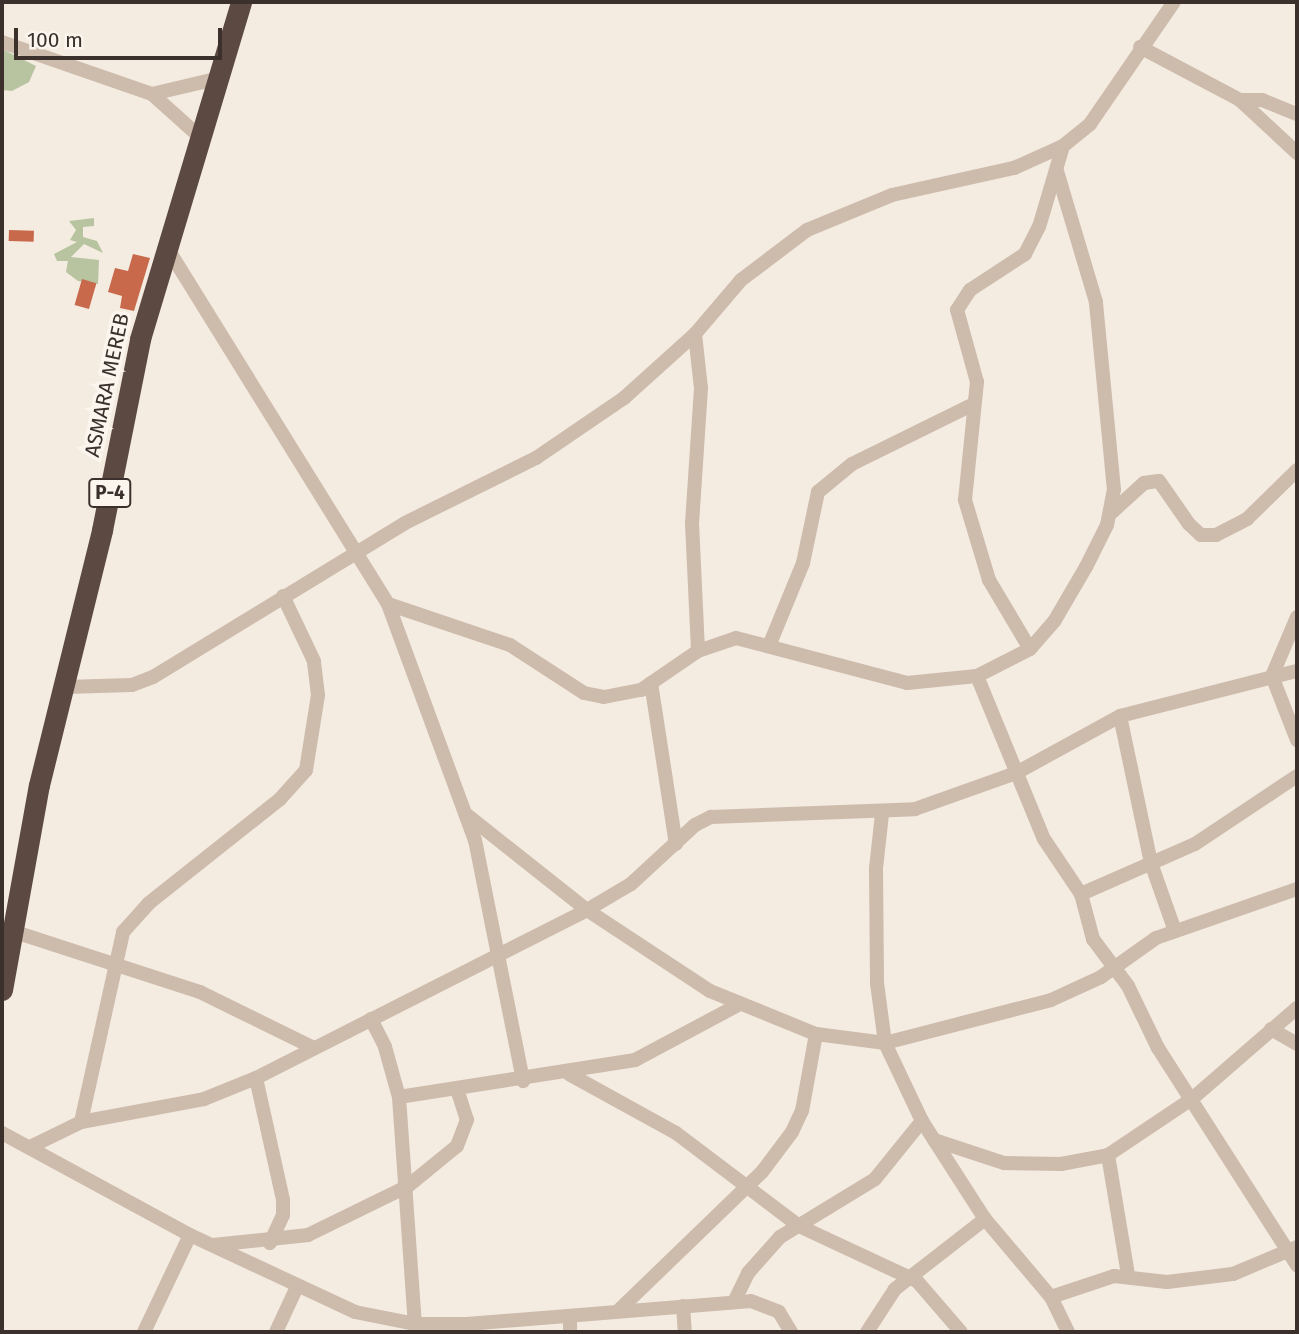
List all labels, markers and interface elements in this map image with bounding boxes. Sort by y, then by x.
scale bar [18,14,226,58]
text: 100 m [27,27,83,53]
street label: ASMARA MEREB [79,311,135,459]
road number: P-4 [87,478,133,508]

